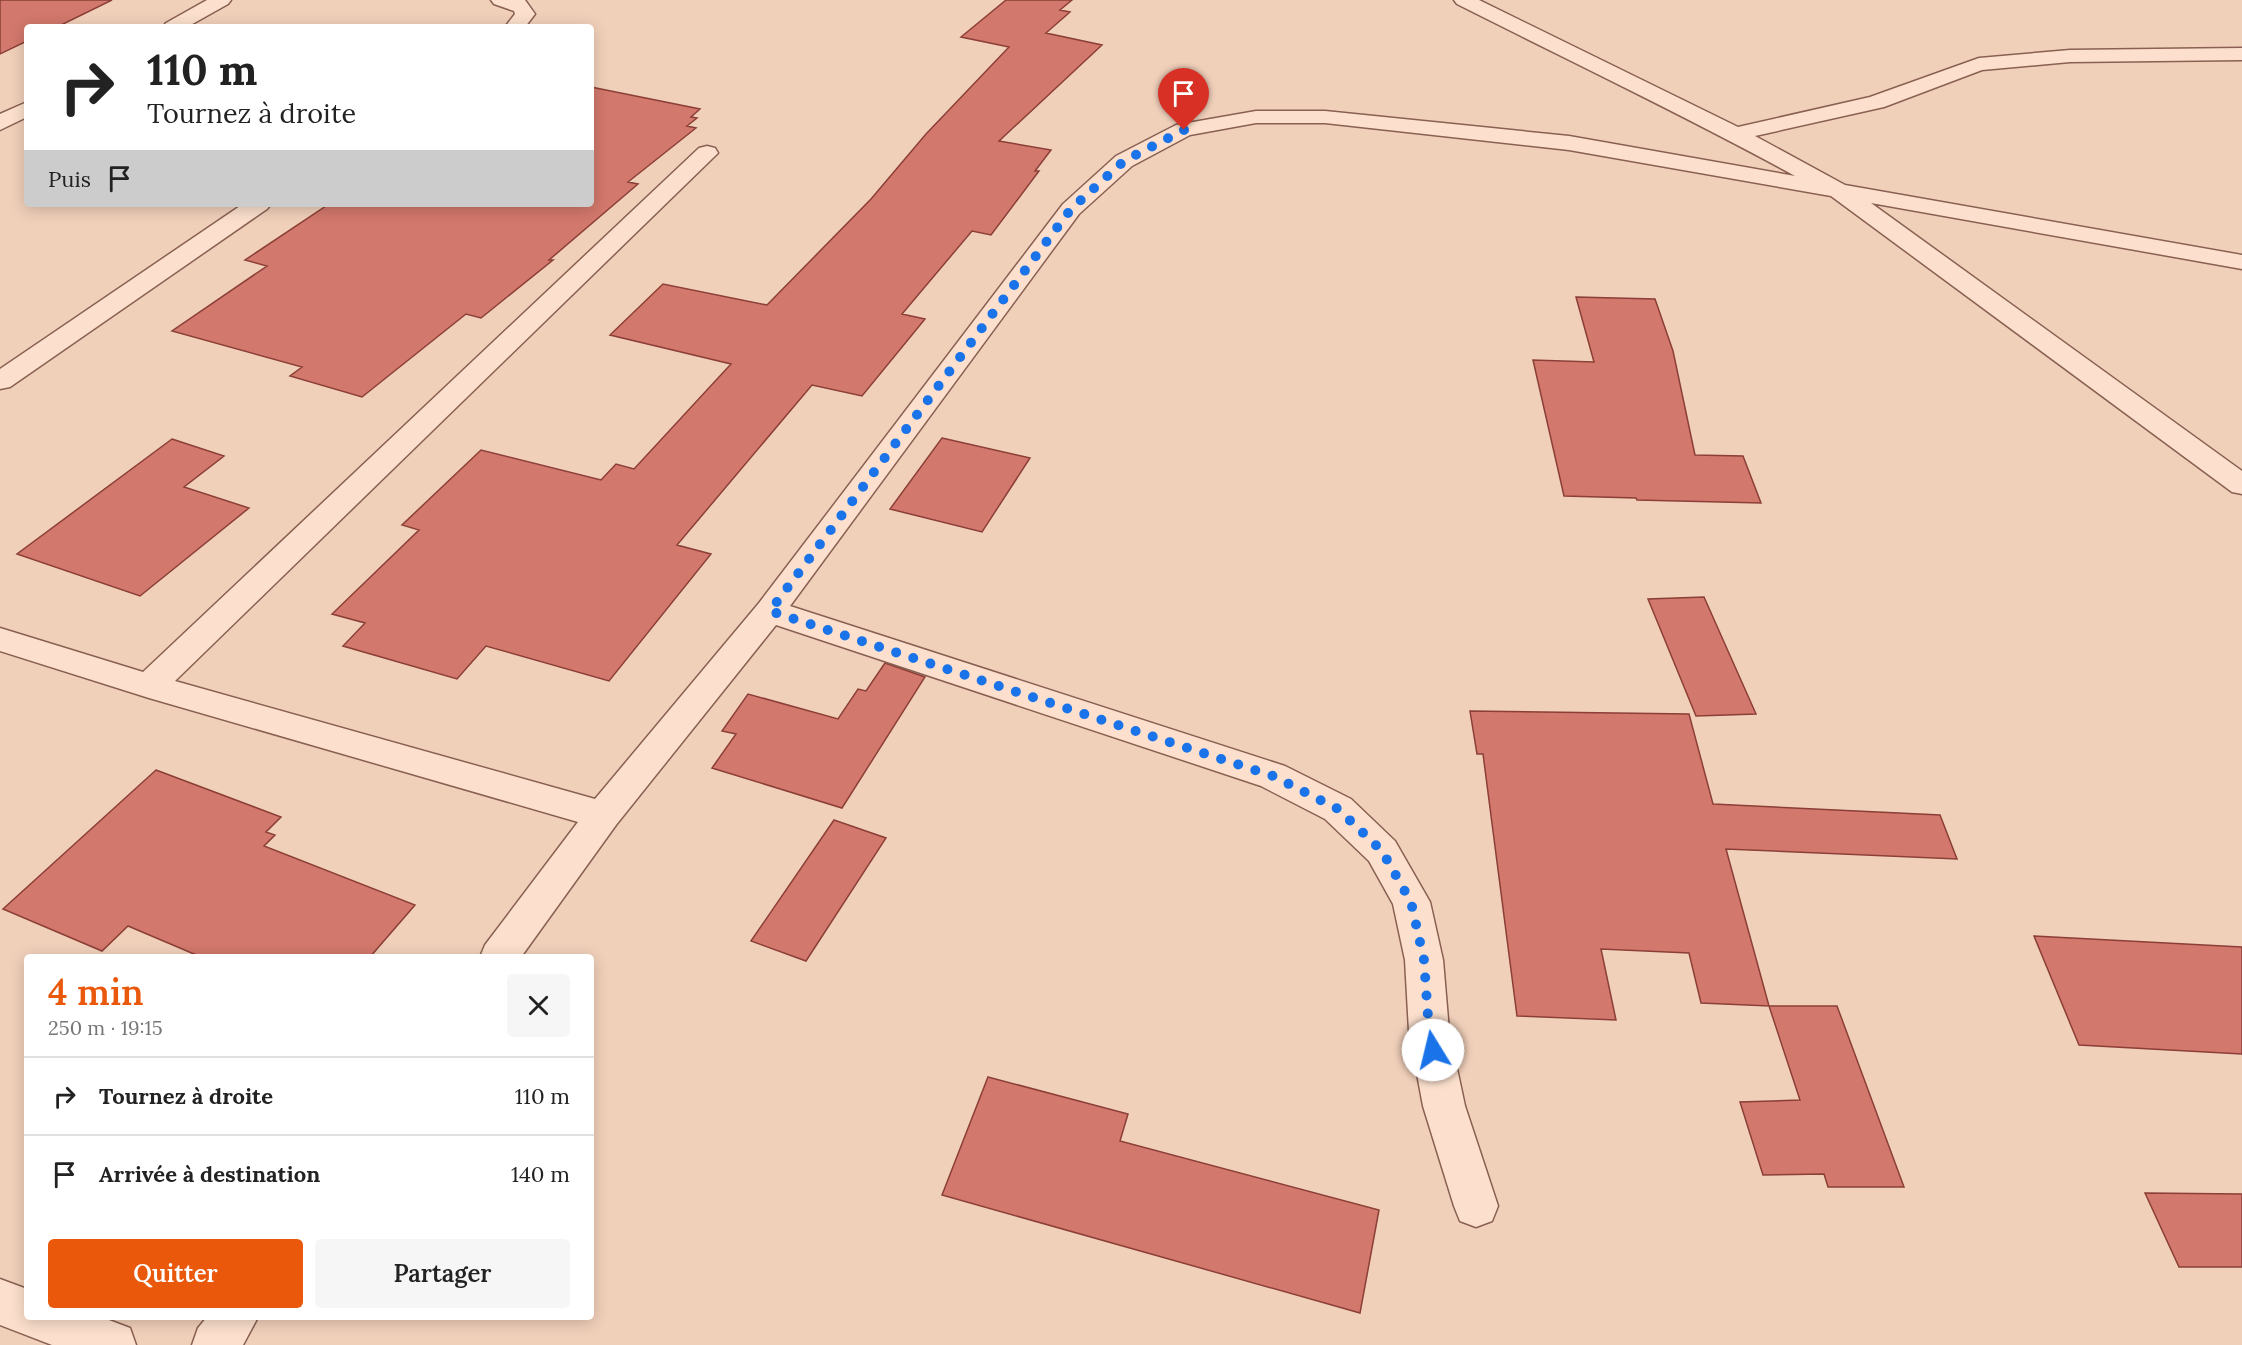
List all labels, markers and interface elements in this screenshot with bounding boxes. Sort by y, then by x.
text: 110 m [147,43,258,97]
icon: right [48,48,126,126]
pin [1158,68,1209,130]
icon: arrive [1167,77,1200,110]
text: Tournez à droite [147,96,356,130]
icon: arrive [103,162,136,195]
text: Puis [48,165,91,193]
text: 4 min [48,969,144,1015]
button: close [507,974,570,1037]
text: 250 m · 19:15 [48,1015,163,1040]
position arrow [1401,1018,1465,1082]
icon: right [48,1080,81,1113]
text: Tournez à droite [99,1082,273,1110]
text: 110 m [515,1082,570,1110]
icon: arrive [48,1158,81,1191]
text: Arrivée à destination [99,1160,320,1188]
text: 140 m [511,1160,570,1188]
button: Quitter [48,1239,303,1308]
button: Partager [315,1239,570,1308]

